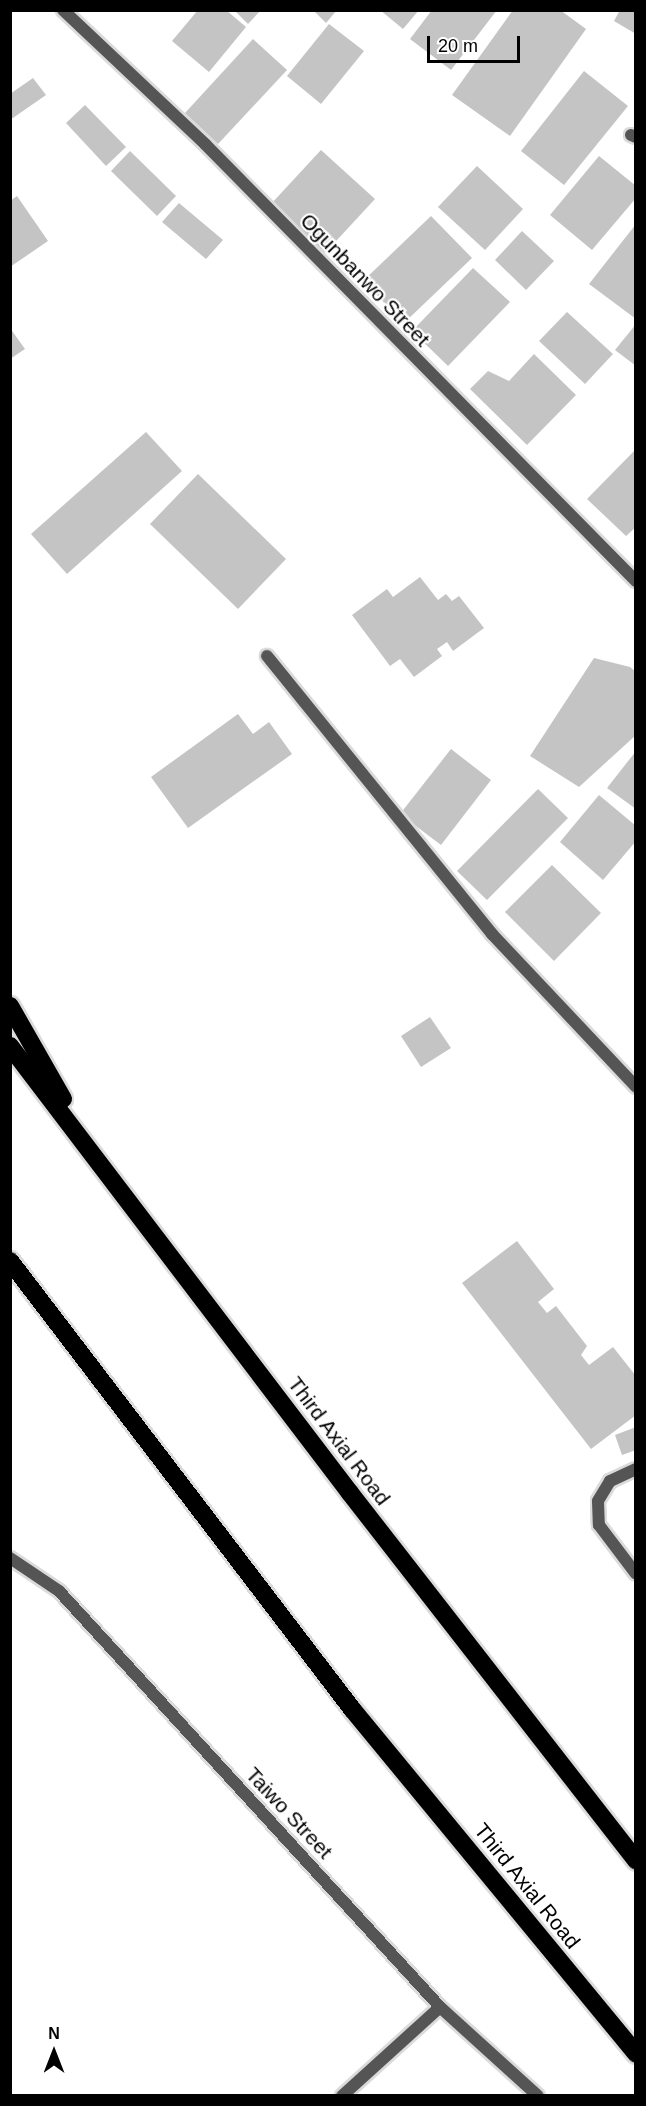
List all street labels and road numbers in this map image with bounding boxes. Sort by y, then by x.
street label: Ogunbanwo Street [295,208,435,352]
street label: Third Axial Road [282,1371,396,1511]
street label: Taiwo Street [240,1762,338,1864]
street label: Third Axial Road [468,1818,586,1954]

